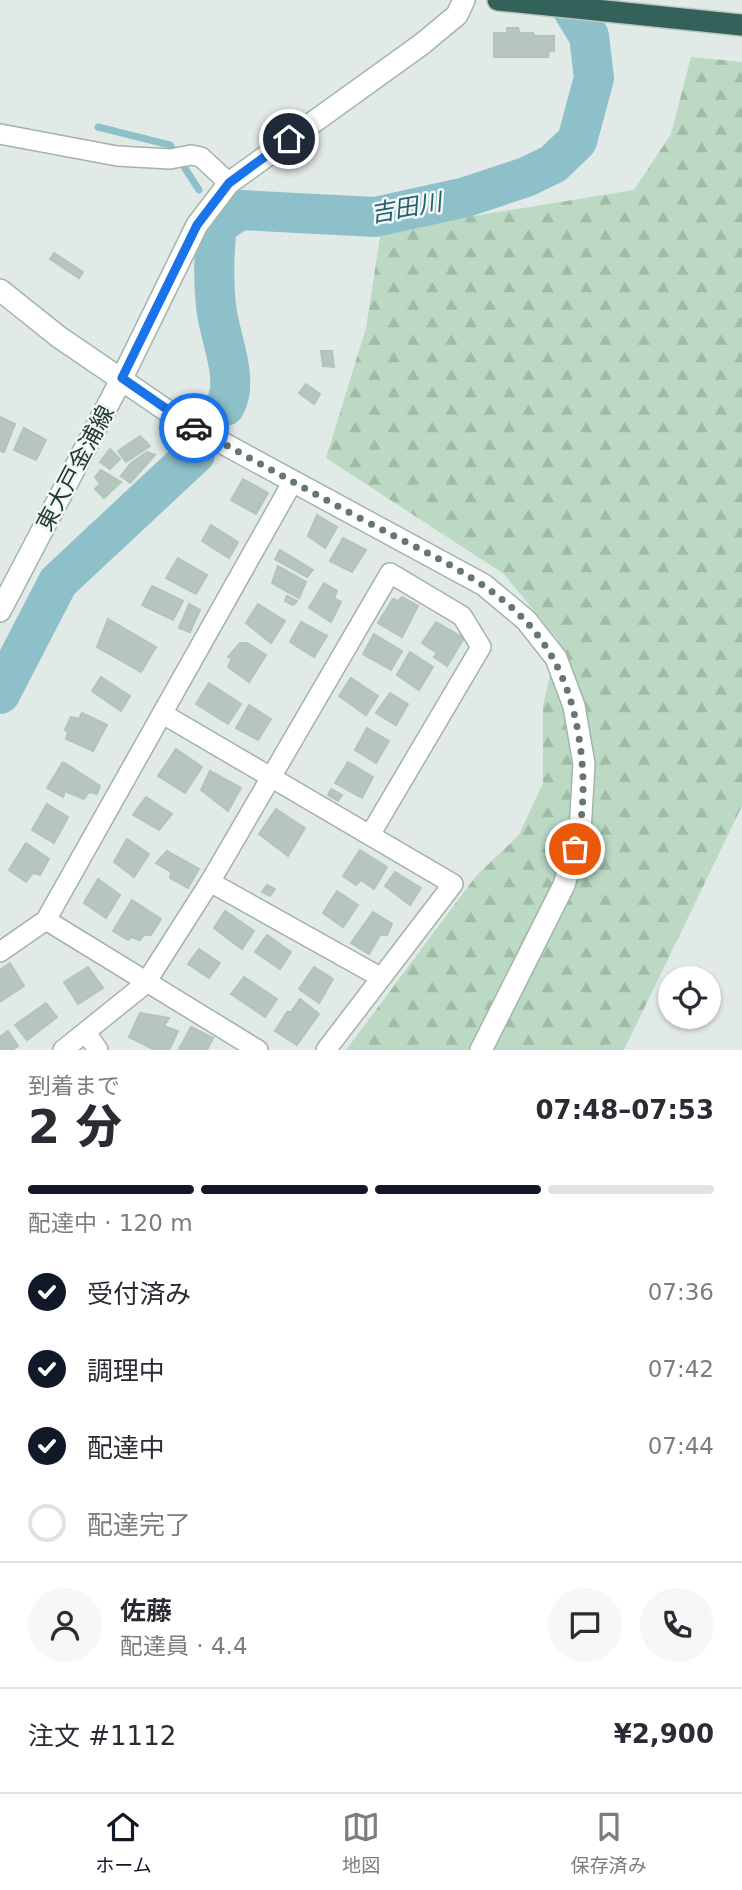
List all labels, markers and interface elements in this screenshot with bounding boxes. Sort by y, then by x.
pin [259,109,319,169]
icon: home [270,120,308,158]
water label: 吉田川 [368,187,447,228]
courier [159,393,229,463]
street label: 東大戸金浦線 [31,401,119,535]
icon: car [175,409,213,447]
pin [545,819,605,879]
icon: bag [556,830,594,868]
map controls [658,966,721,1029]
button: locate [658,966,721,1029]
text: 到着まで [28,1073,120,1099]
text: 07:48–07:53 [535,1095,714,1125]
text: 2 分 [28,1100,122,1154]
text: 配達中 · 120 m [28,1210,193,1236]
icon: check [28,1273,66,1311]
text: 受付済み [87,1279,191,1309]
text: 07:36 [648,1279,714,1305]
icon: check [28,1350,66,1388]
text: 調理中 [87,1356,165,1386]
text: 07:42 [648,1356,714,1382]
icon: check [28,1427,66,1465]
text: 配達中 [87,1433,165,1463]
text: 07:44 [648,1433,714,1459]
text: 配達完了 [87,1510,191,1540]
button: person [28,1588,102,1662]
button: chat [548,1588,622,1662]
button: phone [640,1588,714,1662]
text: 佐藤 [120,1596,172,1626]
text: 配達員 · 4.4 [120,1633,248,1659]
text: ¥2,900 [614,1719,714,1749]
text: 注文 #1112 [28,1721,176,1751]
tab: ホーム [95,1808,152,1877]
tab: 地図 [342,1808,380,1877]
tab: 保存済み [571,1808,647,1877]

